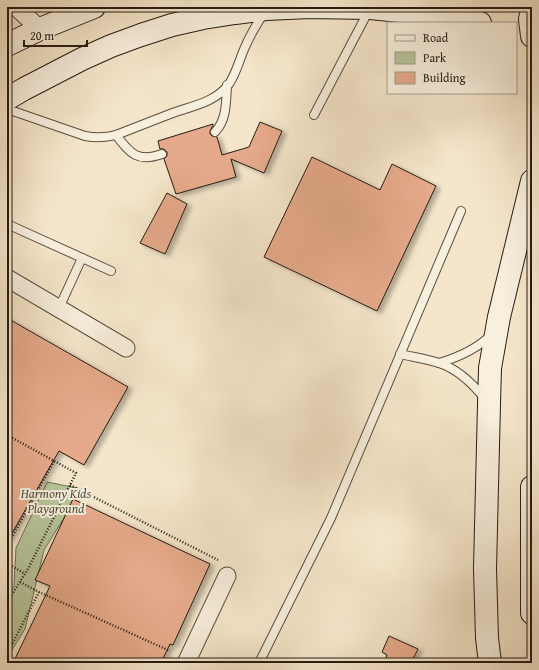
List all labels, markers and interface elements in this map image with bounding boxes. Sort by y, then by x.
scale bar [24,22,87,48]
legend [387,22,517,94]
text: 20 m [30,27,54,44]
text: Road [423,29,449,46]
text: Park [423,49,447,66]
text: Building [423,69,466,86]
park label: Harmony Kids Playground [20,484,92,518]

